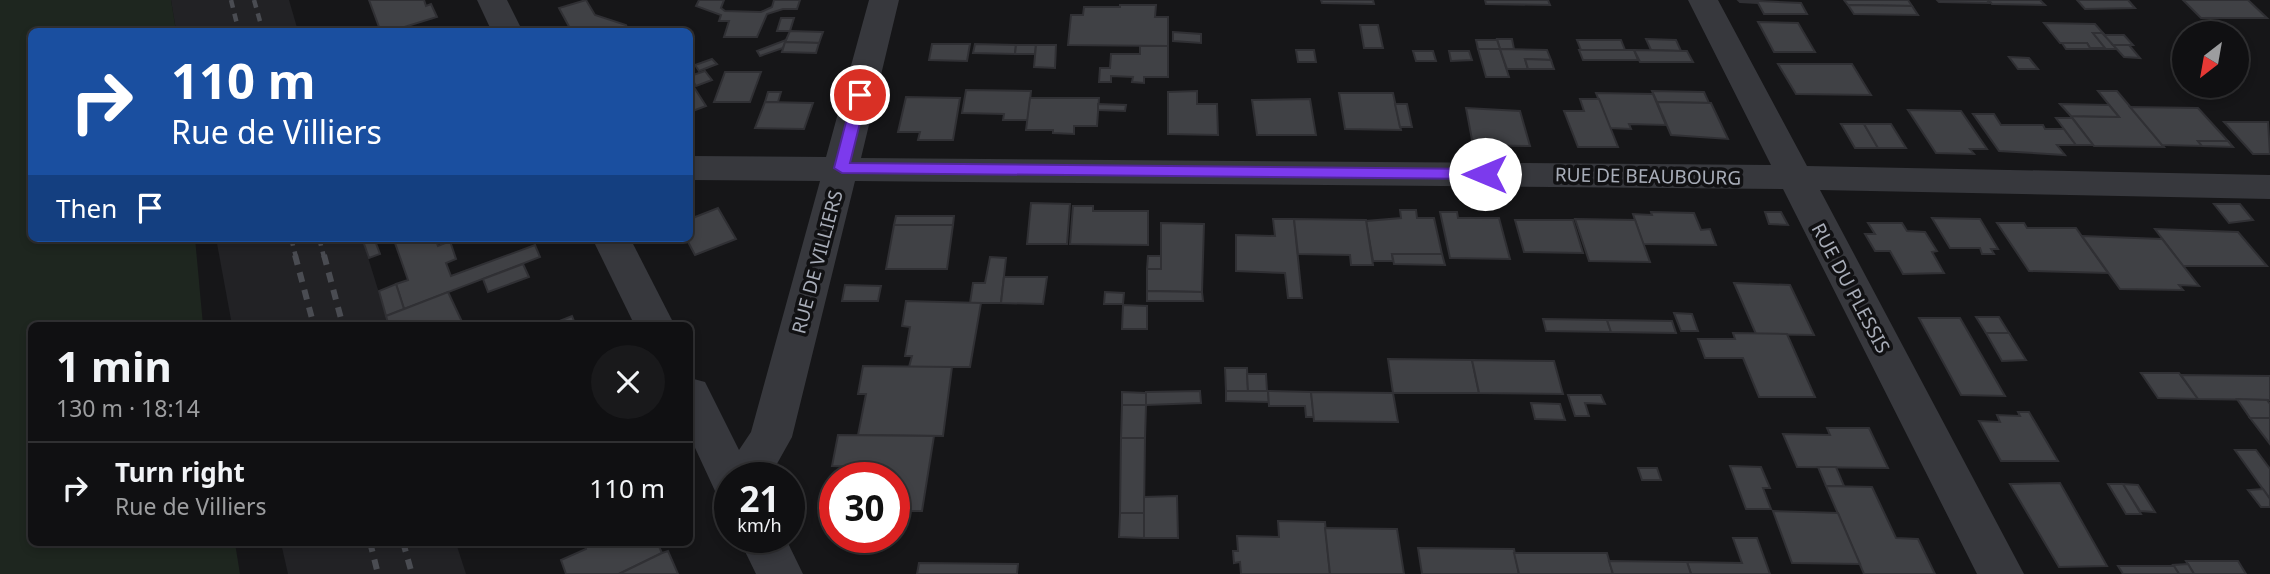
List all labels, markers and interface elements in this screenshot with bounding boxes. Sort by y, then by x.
north arrow [2172,21,2249,98]
map controls [2172,21,2249,98]
text: 110 m [171,47,316,113]
icon: right [56,56,147,147]
pin [830,65,890,125]
icon: arrive [841,76,879,114]
text: Rue de Villiers [171,110,382,153]
position arrow [1448,137,1522,211]
street label: RUE DE BEAUBOURG [1555,161,1741,191]
street label: RUE DE VILLIERS [785,187,849,337]
icon: arrive [131,189,169,227]
text: Then [56,190,117,226]
street label: RUE DU PLESSIS [1806,218,1896,358]
text: 1 min [56,337,172,394]
button: close [591,345,665,419]
text: 130 m · 18:14 [56,392,200,424]
text: Turn right [115,454,245,490]
speed limit sign: 30 [819,462,910,553]
icon: right [56,469,94,507]
text: 110 m [589,470,665,506]
text: 21 [739,475,780,522]
text: Rue de Villiers [115,490,267,522]
text: km/h [737,513,782,537]

